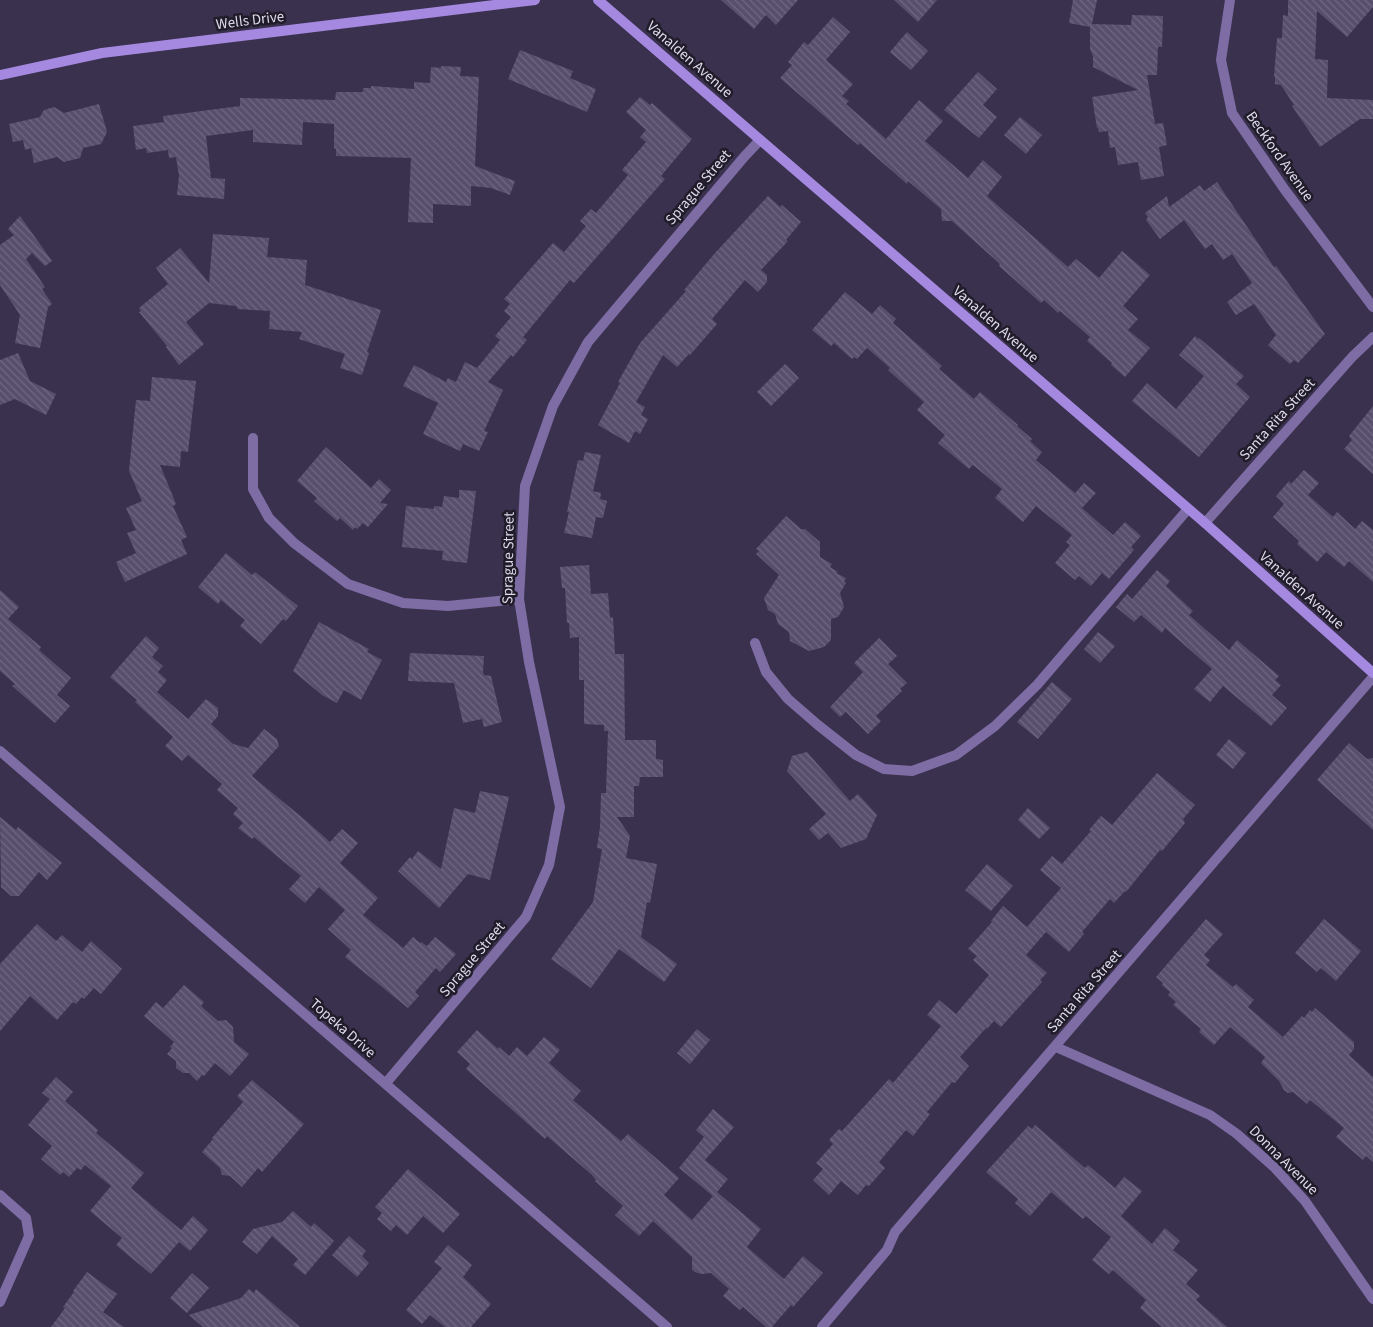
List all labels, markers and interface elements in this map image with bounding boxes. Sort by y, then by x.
street label: Wells Drive [215,6,285,35]
street label: Vanalden Avenue [642,16,737,103]
street label: Beckford Avenue [1241,107,1318,206]
street label: Sprague Street [661,145,736,230]
street label: Vanalden Avenue [948,281,1043,368]
street label: Santa Rita Street [1235,374,1320,465]
street label: Sprague Street [497,512,520,604]
street label: Vanalden Avenue [1255,547,1349,634]
street label: Sprague Street [435,917,510,1002]
street label: Santa Rita Street [1042,945,1126,1038]
street label: Topeka Drive [305,994,380,1063]
street label: Donna Avenue [1244,1121,1323,1200]

